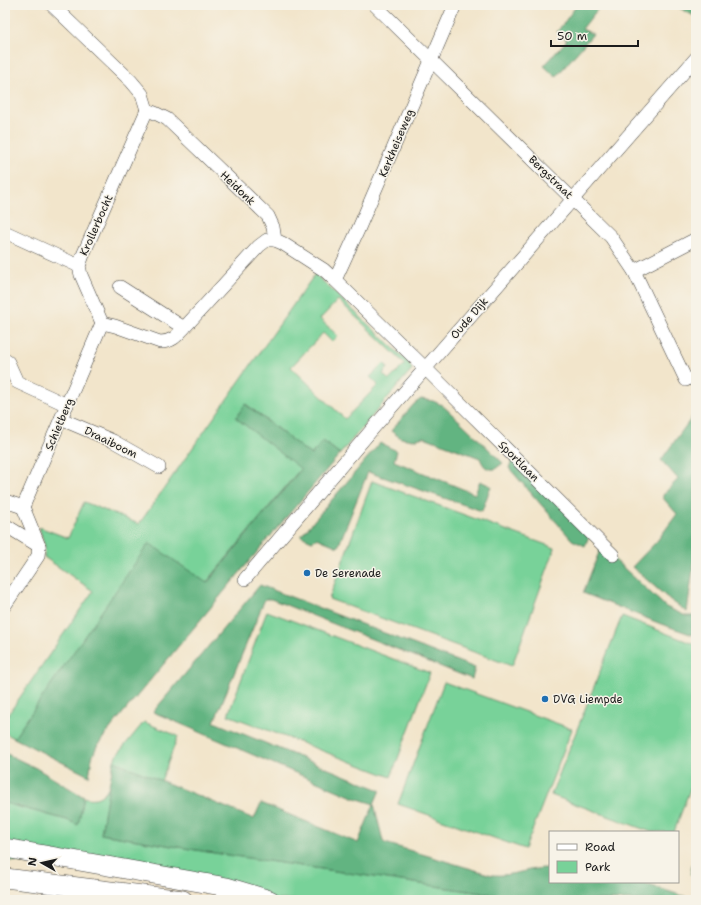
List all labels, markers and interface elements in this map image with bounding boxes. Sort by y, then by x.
scale bar [551,22,638,48]
text: 50 m [557,28,587,44]
street label: Kerkheiseweg [375,107,418,180]
street label: Bergstraat [525,152,576,203]
street label: Heidonk [217,168,259,209]
street label: Krollerbocht [76,192,117,258]
street label: Oude Dijk [447,294,492,342]
street label: Schietberg [42,395,77,453]
street label: Draaiboom [82,423,140,462]
street label: Sportlaan [495,438,542,485]
place label: De Serenade [315,566,381,581]
marker: De Serenade [302,568,312,578]
place label: DVG Liempde [553,692,623,707]
marker: DVG Liempde [540,694,550,704]
legend [549,831,679,883]
text: Road [585,839,616,855]
north arrow [22,843,62,883]
text: N [25,856,41,867]
text: Park [585,859,611,875]

